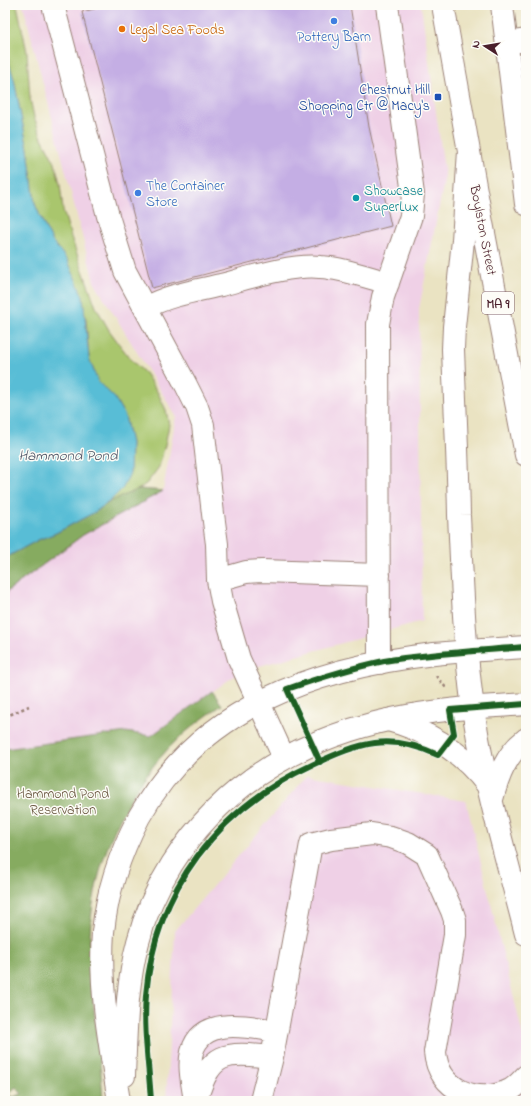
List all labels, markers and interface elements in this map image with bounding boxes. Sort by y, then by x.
marker: Pottery Barn [329,16,339,26]
place label: Legal Sea Foods [130,20,225,42]
marker: Legal Sea Foods [117,24,127,34]
north arrow [465,26,505,66]
place label: Pottery Barn [297,27,371,49]
text: N [468,39,485,49]
place label: Chestnut Hill Shopping Ctr @ Macy's [299,80,430,118]
marker: Chestnut Hill Shopping Ctr @ Macy's [433,92,443,102]
place label: The Container Store [146,176,225,213]
place label: Showcase SuperLux [364,181,424,218]
street label: Boylston Street [462,182,502,278]
marker: The Container Store [133,188,143,198]
marker: Showcase SuperLux [351,193,361,203]
road number: MA 9 [482,292,514,314]
water label: Hammond Pond [19,445,118,467]
park label: Hammond Pond Reservation [17,784,109,821]

